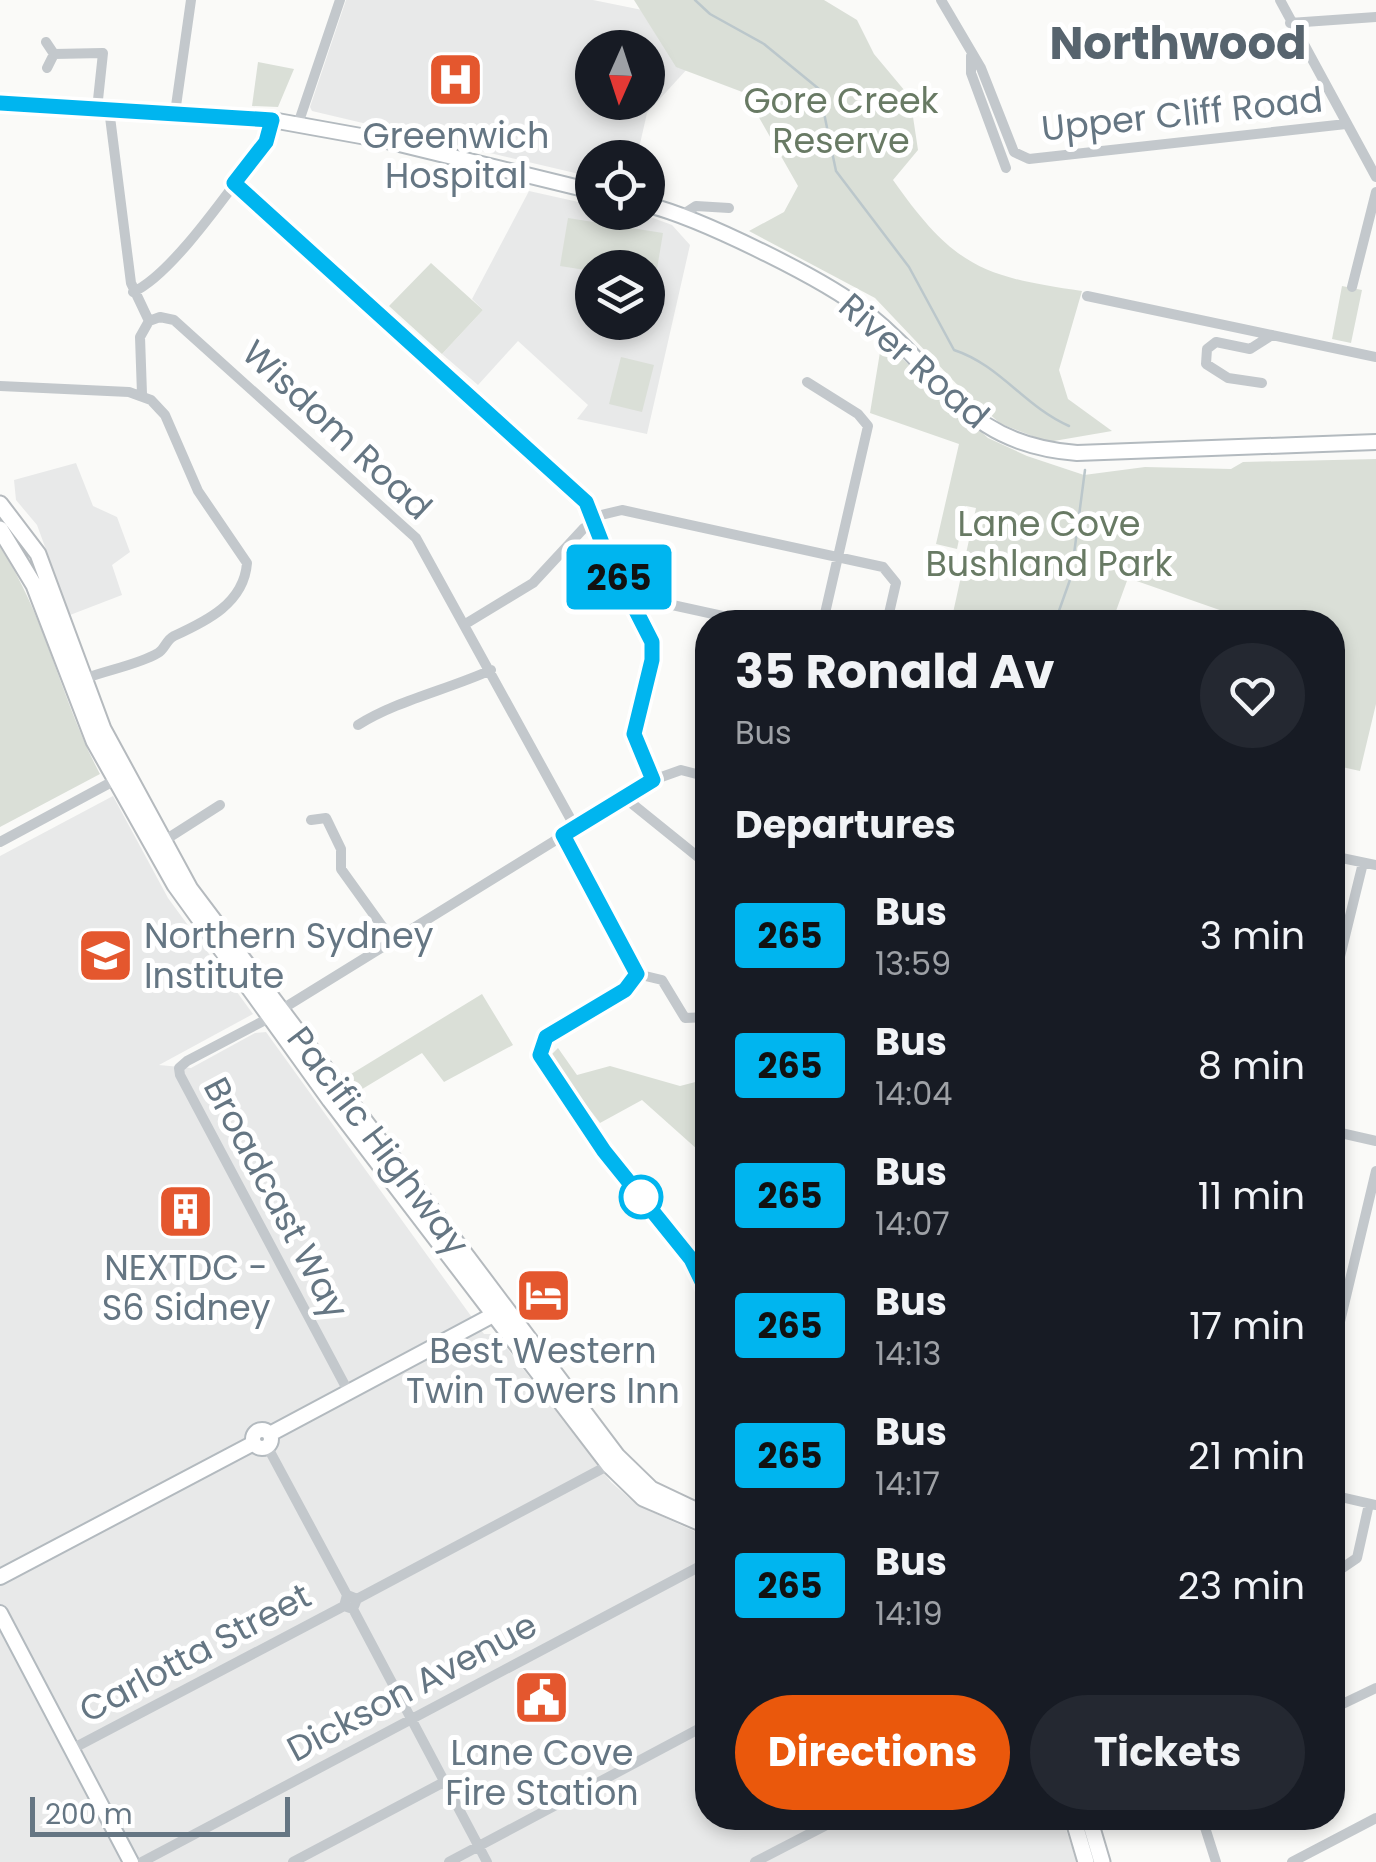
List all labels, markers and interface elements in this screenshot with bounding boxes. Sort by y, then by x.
district label: Northwood [1049,12,1307,75]
north arrow [575,30,665,120]
map controls [575,30,665,340]
hospital icon: Greenwich Hospital [426,50,486,110]
street label: Upper Cliff Road [1039,74,1325,153]
park label: Gore Creek Reserve [743,76,939,165]
place label: Greenwich Hospital [362,111,550,200]
button: locate [575,140,665,230]
button: layers [575,250,665,340]
street label: River Road [829,282,1000,440]
street label: Wisdom Road [232,329,443,531]
park label: Lane Cove Bushland Park [925,499,1173,588]
line badge: 265 [562,544,676,610]
text: 265 [586,553,652,602]
text: 35 Ronald Av [735,638,1055,705]
button: heart [1200,643,1305,748]
text: Bus [735,710,792,755]
text: Departures [735,798,956,851]
text: Bus [875,885,947,938]
text: 3 min [1200,909,1305,962]
place label: Northern Sydney Institute [144,911,434,1000]
text: 265 [757,911,823,960]
school or university icon: Northern Sydney Institute [75,926,135,986]
text: 13:59 [875,941,951,986]
text: Bus [875,1015,947,1068]
street label: Pacific Highway [276,1016,481,1266]
text: 8 min [1198,1039,1305,1092]
text: 265 [757,1041,823,1090]
street label: Broadcast Way [192,1068,361,1327]
text: 14:04 [875,1071,952,1116]
text: Bus [875,1145,947,1198]
text: 11 min [1198,1169,1305,1222]
text: 265 [757,1171,823,1220]
unlabelled marker [620,1176,662,1218]
building icon: NEXTDC - S6 Sidney [156,1182,216,1242]
text: 14:07 [875,1201,950,1246]
place label: NEXTDC - S6 Sidney [102,1243,271,1332]
hotel icon: Best Western Twin Towers Inn [513,1265,573,1325]
text: Bus [875,1275,947,1328]
text: 17 min [1189,1299,1305,1352]
text: 265 [757,1301,823,1350]
place label: Best Western Twin Towers Inn [406,1326,680,1415]
text: 14:13 [875,1331,941,1376]
text: Bus [875,1405,947,1458]
text: 21 min [1188,1429,1305,1482]
text: 265 [757,1431,823,1480]
text: 14:17 [875,1461,940,1506]
text: Bus [875,1535,947,1588]
text: 23 min [1178,1559,1305,1612]
text: 265 [757,1561,823,1610]
street label: Carlotta Street [70,1571,319,1734]
text: 14:19 [875,1591,943,1636]
street label: Dickson Avenue [278,1600,545,1773]
public building icon: Lane Cove Fire Station [512,1667,572,1727]
button: Directions [735,1695,1010,1810]
button: Tickets [1030,1695,1305,1810]
place label: Lane Cove Fire Station [445,1728,639,1817]
scale bar [30,1792,290,1836]
text: 200 m [45,1795,133,1834]

